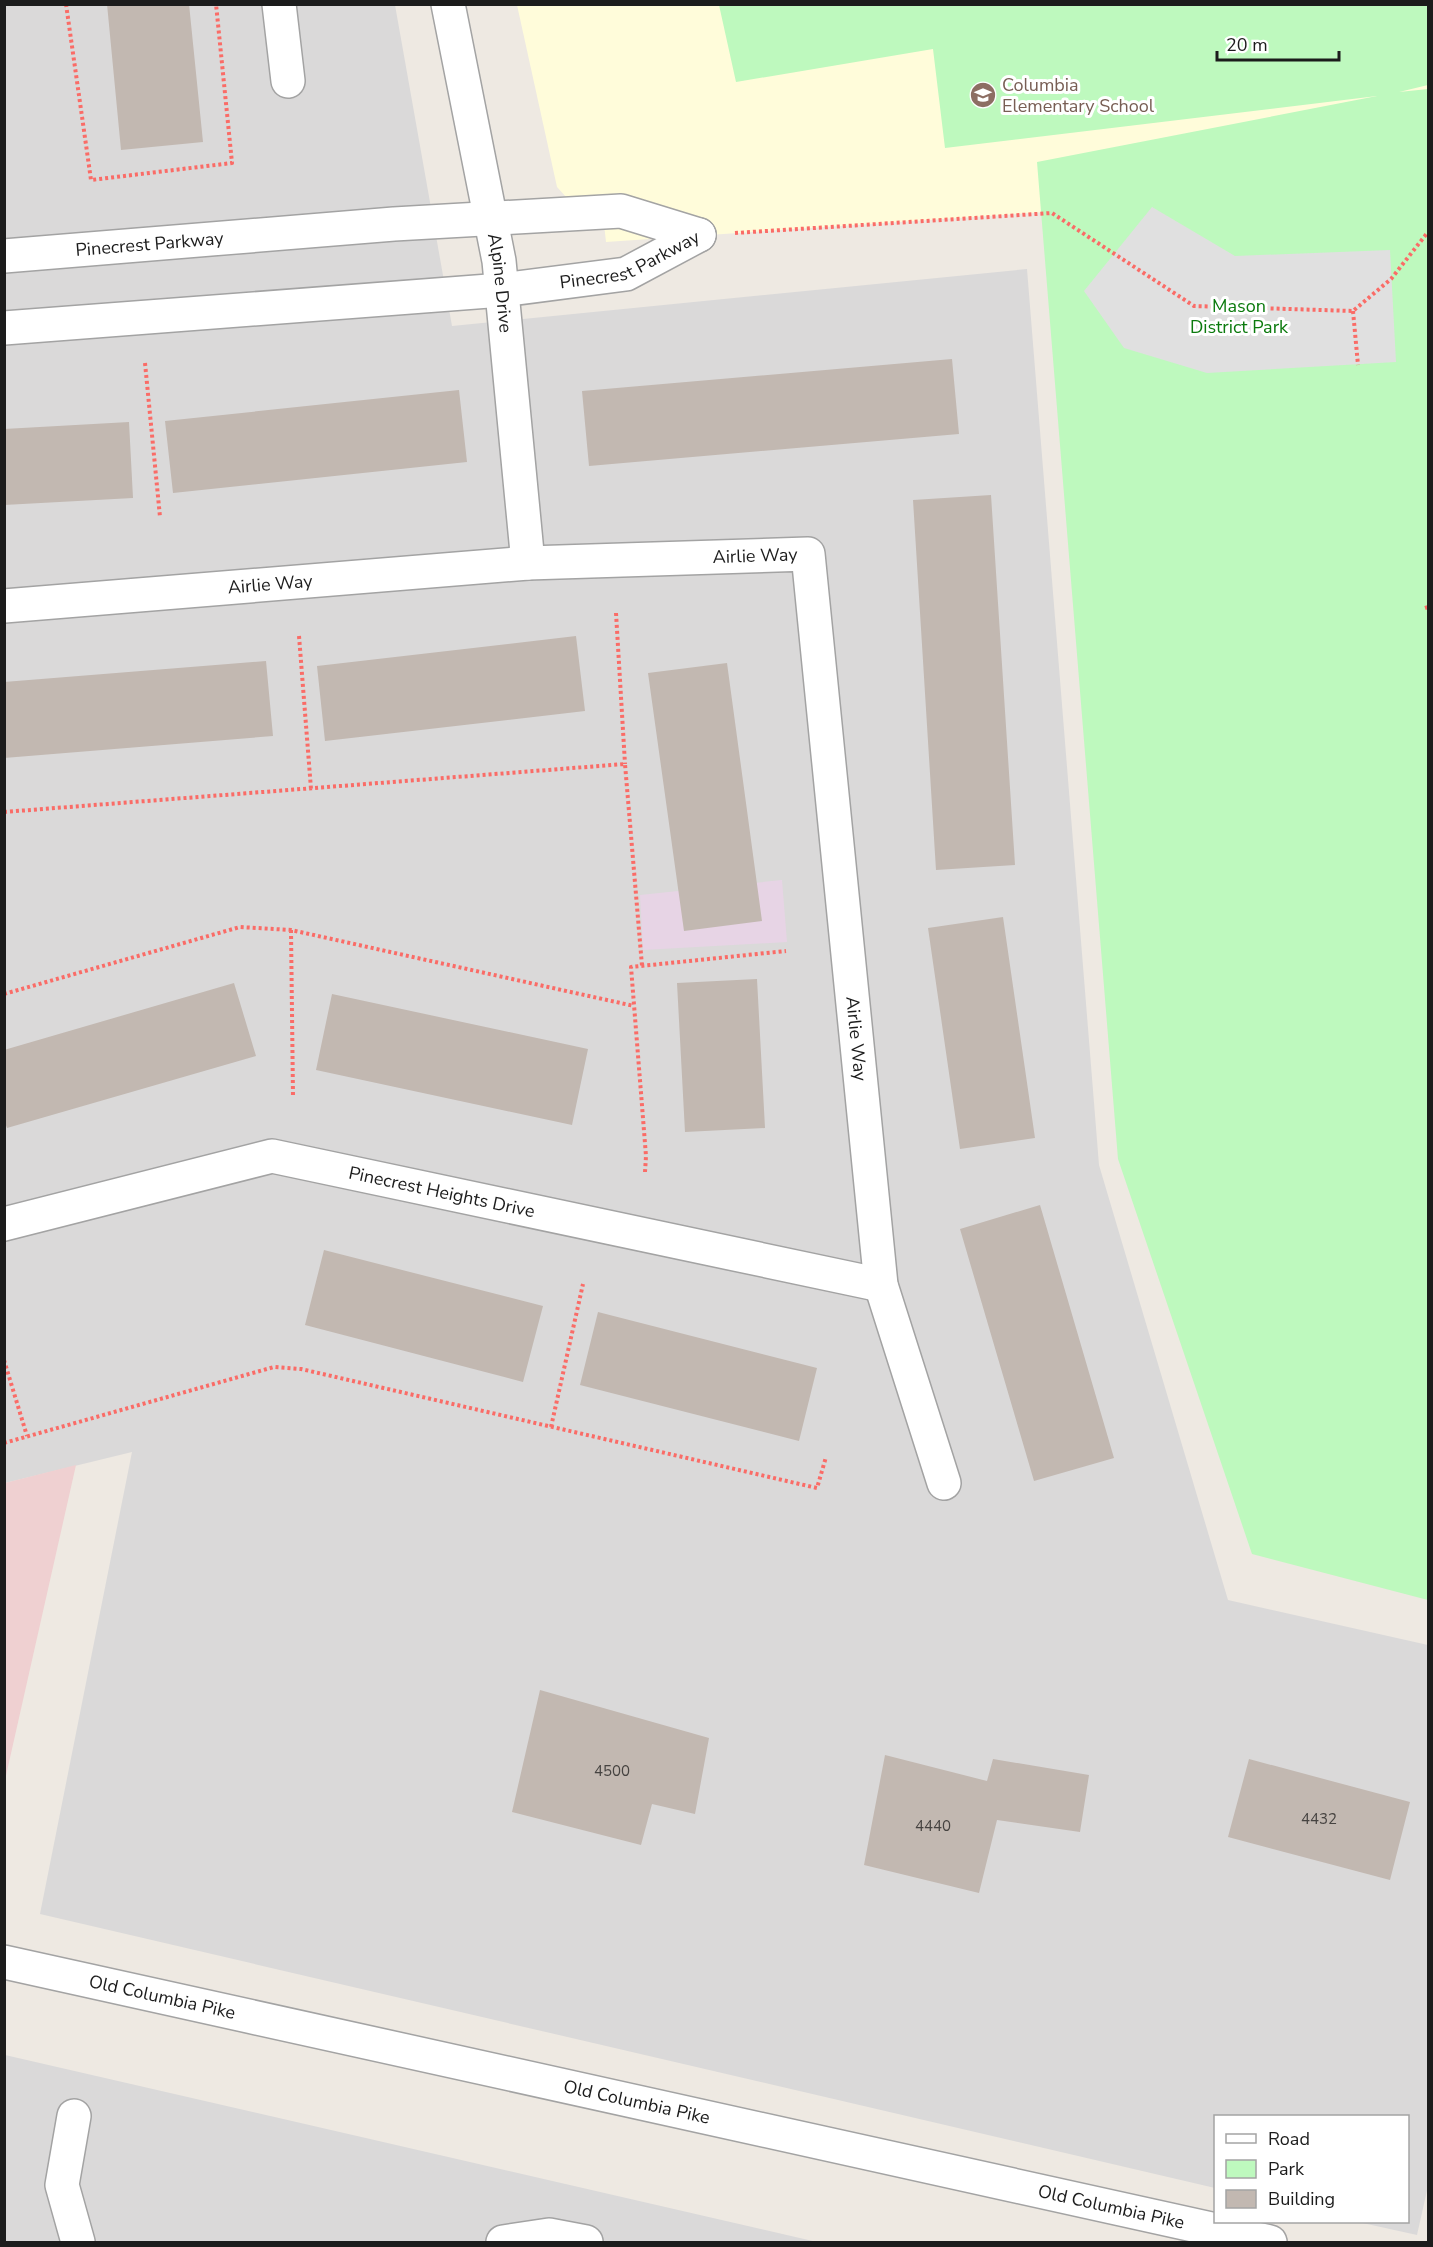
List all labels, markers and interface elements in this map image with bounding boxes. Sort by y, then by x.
scale bar [1217,24,1338,62]
text: 20 m [1226,33,1268,57]
place label: Columbia Elementary School [1002,73,1155,118]
school or university icon: Columbia Elementary School [968,80,998,110]
street label: Pinecrest Parkway [558,225,704,294]
street label: Pinecrest Parkway [74,226,225,262]
street label: Alpine Drive [482,231,518,334]
park label: Mason District Park [1190,294,1289,339]
street label: Airlie Way [712,542,799,569]
street label: Airlie Way [227,569,314,600]
street label: Airlie Way [840,995,873,1083]
street label: Pinecrest Heights Drive [346,1161,537,1223]
house number: 4500 [594,1761,630,1781]
house number: 4432 [1301,1809,1337,1829]
house number: 4440 [915,1816,951,1836]
street label: Old Columbia Pike [87,1969,238,2025]
street label: Old Columbia Pike [561,2074,712,2130]
legend [1214,2115,1409,2223]
text: Road [1268,2127,1310,2151]
text: Park [1268,2157,1305,2181]
street label: Old Columbia Pike [1036,2179,1187,2235]
text: Building [1268,2187,1335,2211]

